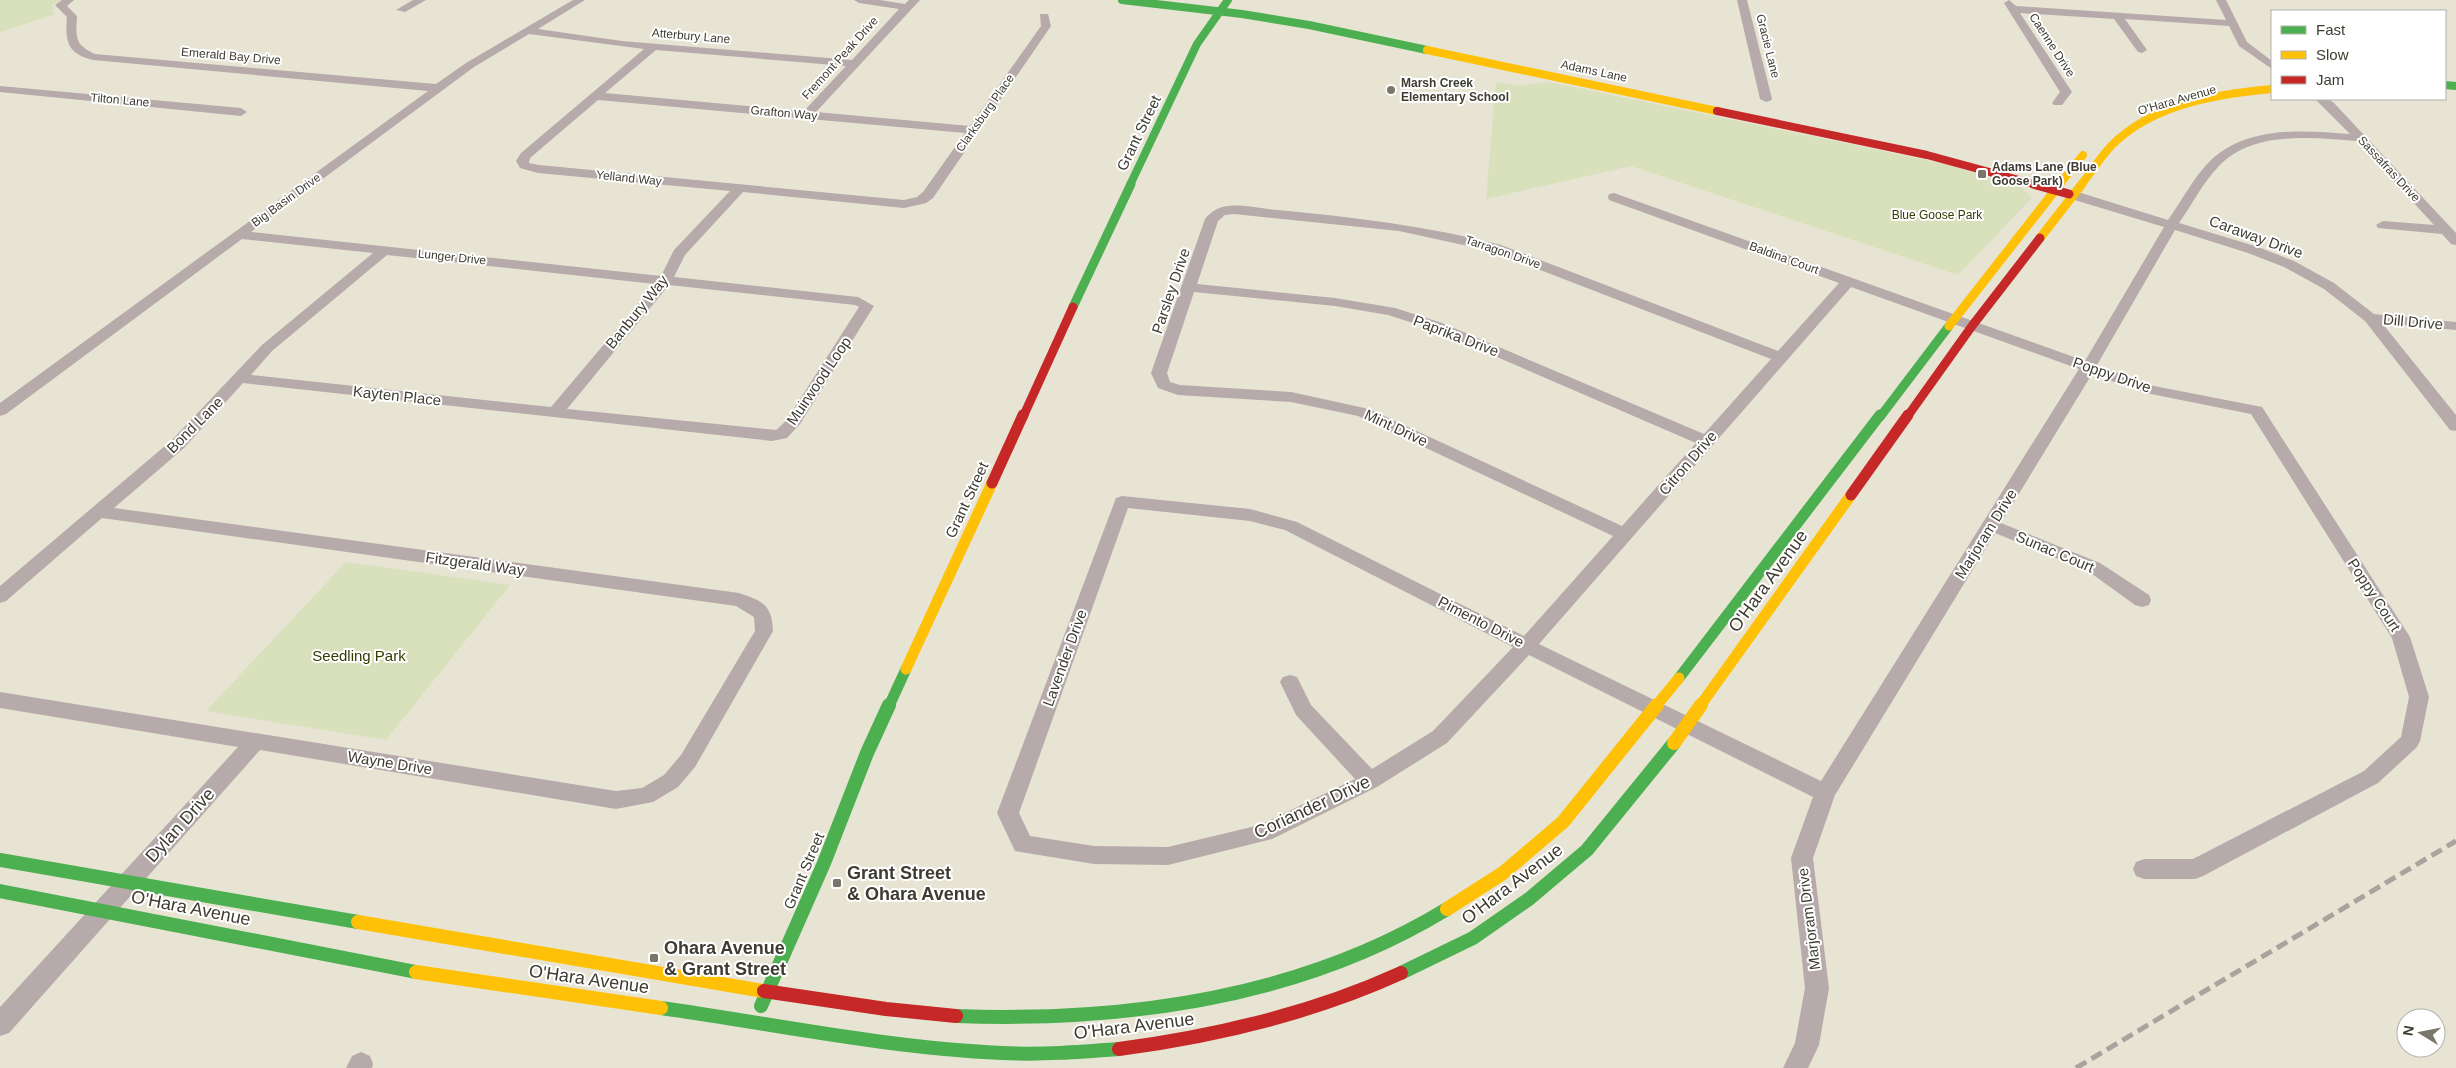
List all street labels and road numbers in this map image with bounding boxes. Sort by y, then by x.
street label: Caenne Drive [2026,10,2078,80]
street label: Fremont Peak Drive [799,13,881,102]
street label: Gracie Lane [1753,13,1783,80]
street label: Atterbury Lane [651,26,731,46]
street label: Emerald Bay Drive [181,45,282,67]
street label: Adams Lane [1560,57,1629,85]
street label: Clarksburg Place [953,71,1017,154]
street label: O'Hara Avenue [2136,82,2218,118]
street label: Tilton Lane [90,90,150,110]
street label: Grant Street [1113,92,1164,173]
street label: Grafton Way [750,103,818,123]
street label: Sassafras Drive [2355,133,2423,205]
street label: Yelland Way [596,168,662,188]
street label: Big Basin Drive [249,170,324,230]
street label: Caraway Drive [2207,212,2305,261]
street label: Tarragon Drive [1464,233,1543,272]
street label: Baldina Court [1747,239,1821,277]
street label: Lunger Drive [417,246,487,268]
street label: Parsley Drive [1148,246,1193,336]
street label: Banbury Way [602,271,672,352]
street label: Dill Drive [2382,310,2444,333]
street label: Paprika Drive [1411,311,1501,360]
street label: Muirwood Loop [783,333,854,428]
street label: Poppy Drive [2071,353,2154,396]
street label: Kayten Place [352,382,442,409]
street label: Bond Lane [163,393,226,456]
street label: Mint Drive [1362,406,1430,450]
street label: Citron Drive [1655,427,1720,498]
street label: Grant Street [942,458,992,540]
street label: Marjoram Drive [1951,486,2020,582]
street label: O'Hara Avenue [1724,526,1812,636]
street label: Sunac Court [2013,527,2098,576]
street label: Fitzgerald Way [425,548,526,579]
street label: Poppy Court [2345,555,2405,635]
street label: Pimento Drive [1435,593,1527,651]
street label: Lavender Drive [1039,607,1090,709]
street label: Wayne Drive [347,747,434,778]
street label: Coriander Drive [1251,771,1373,843]
street label: Dylan Drive [141,784,219,866]
street label: Grant Street [780,829,828,912]
street label: O'Hara Avenue [1458,840,1566,928]
street label: Marjoram Drive [1794,867,1823,971]
street label: O'Hara Avenue [130,887,252,929]
street label: O'Hara Avenue [528,961,650,997]
street label: O'Hara Avenue [1073,1009,1195,1043]

